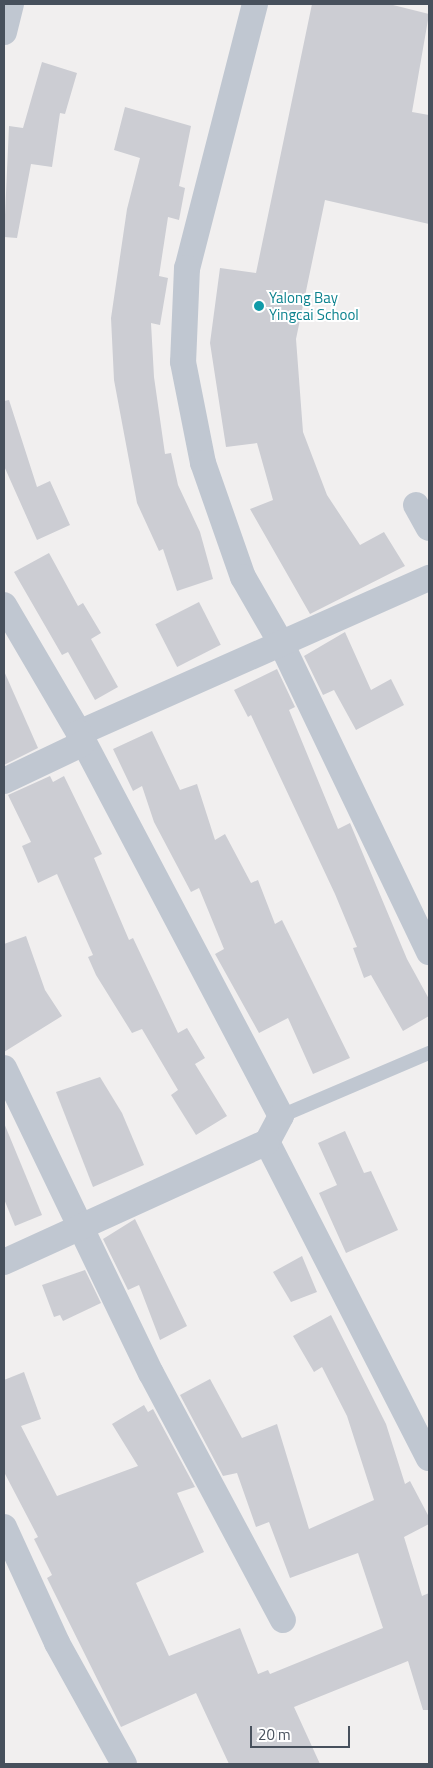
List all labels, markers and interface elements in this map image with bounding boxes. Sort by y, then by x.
place label: Yalong Bay Yingcai School [269,288,359,323]
marker: Yalong Bay Yingcai School [253,300,265,312]
scale bar [253,1716,353,1748]
text: 20 m [258,1723,291,1746]

